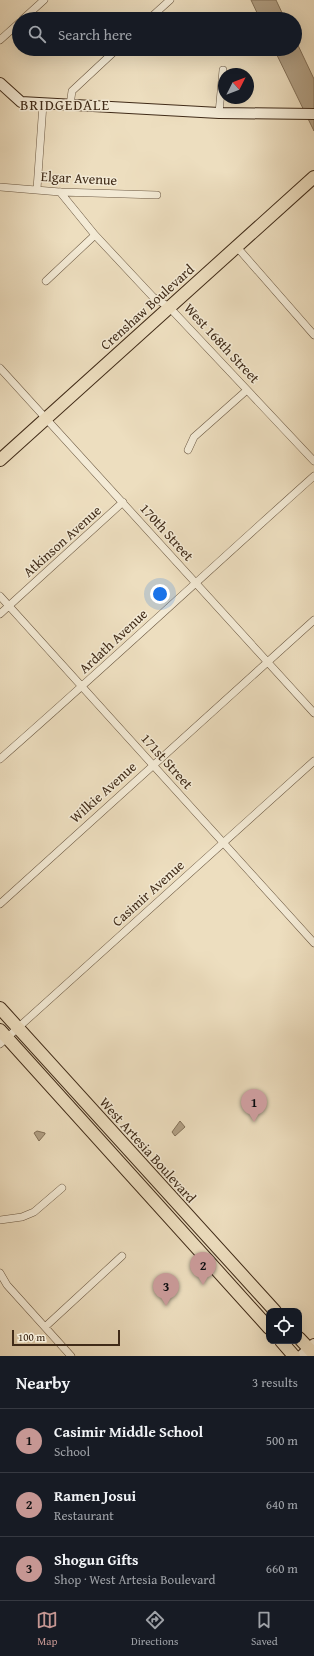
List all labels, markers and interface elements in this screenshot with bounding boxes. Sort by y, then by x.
search box [12,12,302,56]
icon: search [26,23,48,45]
text: Search here [58,24,132,45]
north arrow [218,68,254,104]
district label: BRIDGEDALE [20,94,110,115]
street label: Elgar Avenue [40,166,118,190]
street label: Crenshaw Boulevard [96,259,199,355]
street label: West 168th Street [180,299,264,388]
street label: 170th Street [136,499,198,565]
street label: Atkinson Avenue [19,500,106,582]
your location [150,584,170,604]
street label: Ardath Avenue [74,604,152,678]
street label: 171st Street [136,729,198,793]
street label: Wilkie Avenue [65,756,141,827]
street label: Casimir Avenue [108,855,189,931]
pin: 1 [241,1089,267,1122]
street label: West Artesia Boulevard [95,1093,201,1208]
pin: 2 [190,1252,216,1285]
pin: 3 [153,1273,179,1306]
map controls [266,1308,302,1344]
button: locate [266,1308,302,1344]
scale bar [12,1328,120,1347]
text: 100 m [18,1329,45,1345]
text: Nearby [16,1370,70,1395]
text: 3 results [252,1373,298,1392]
text: Casimir Middle School [54,1421,203,1442]
text: 1 [26,1431,32,1450]
text: 500 m [266,1431,298,1450]
text: School [54,1442,90,1461]
text: Ramen Josui [54,1485,136,1506]
text: 2 [26,1495,32,1514]
text: 640 m [266,1495,298,1514]
text: Restaurant [54,1506,114,1525]
text: Shogun Gifts [54,1549,139,1570]
text: 3 [26,1559,32,1578]
text: 660 m [266,1559,298,1578]
text: Shop · West Artesia Boulevard [54,1570,216,1589]
tab: Map [36,1609,58,1649]
tab: Directions [131,1609,178,1649]
tab: Saved [251,1609,278,1649]

